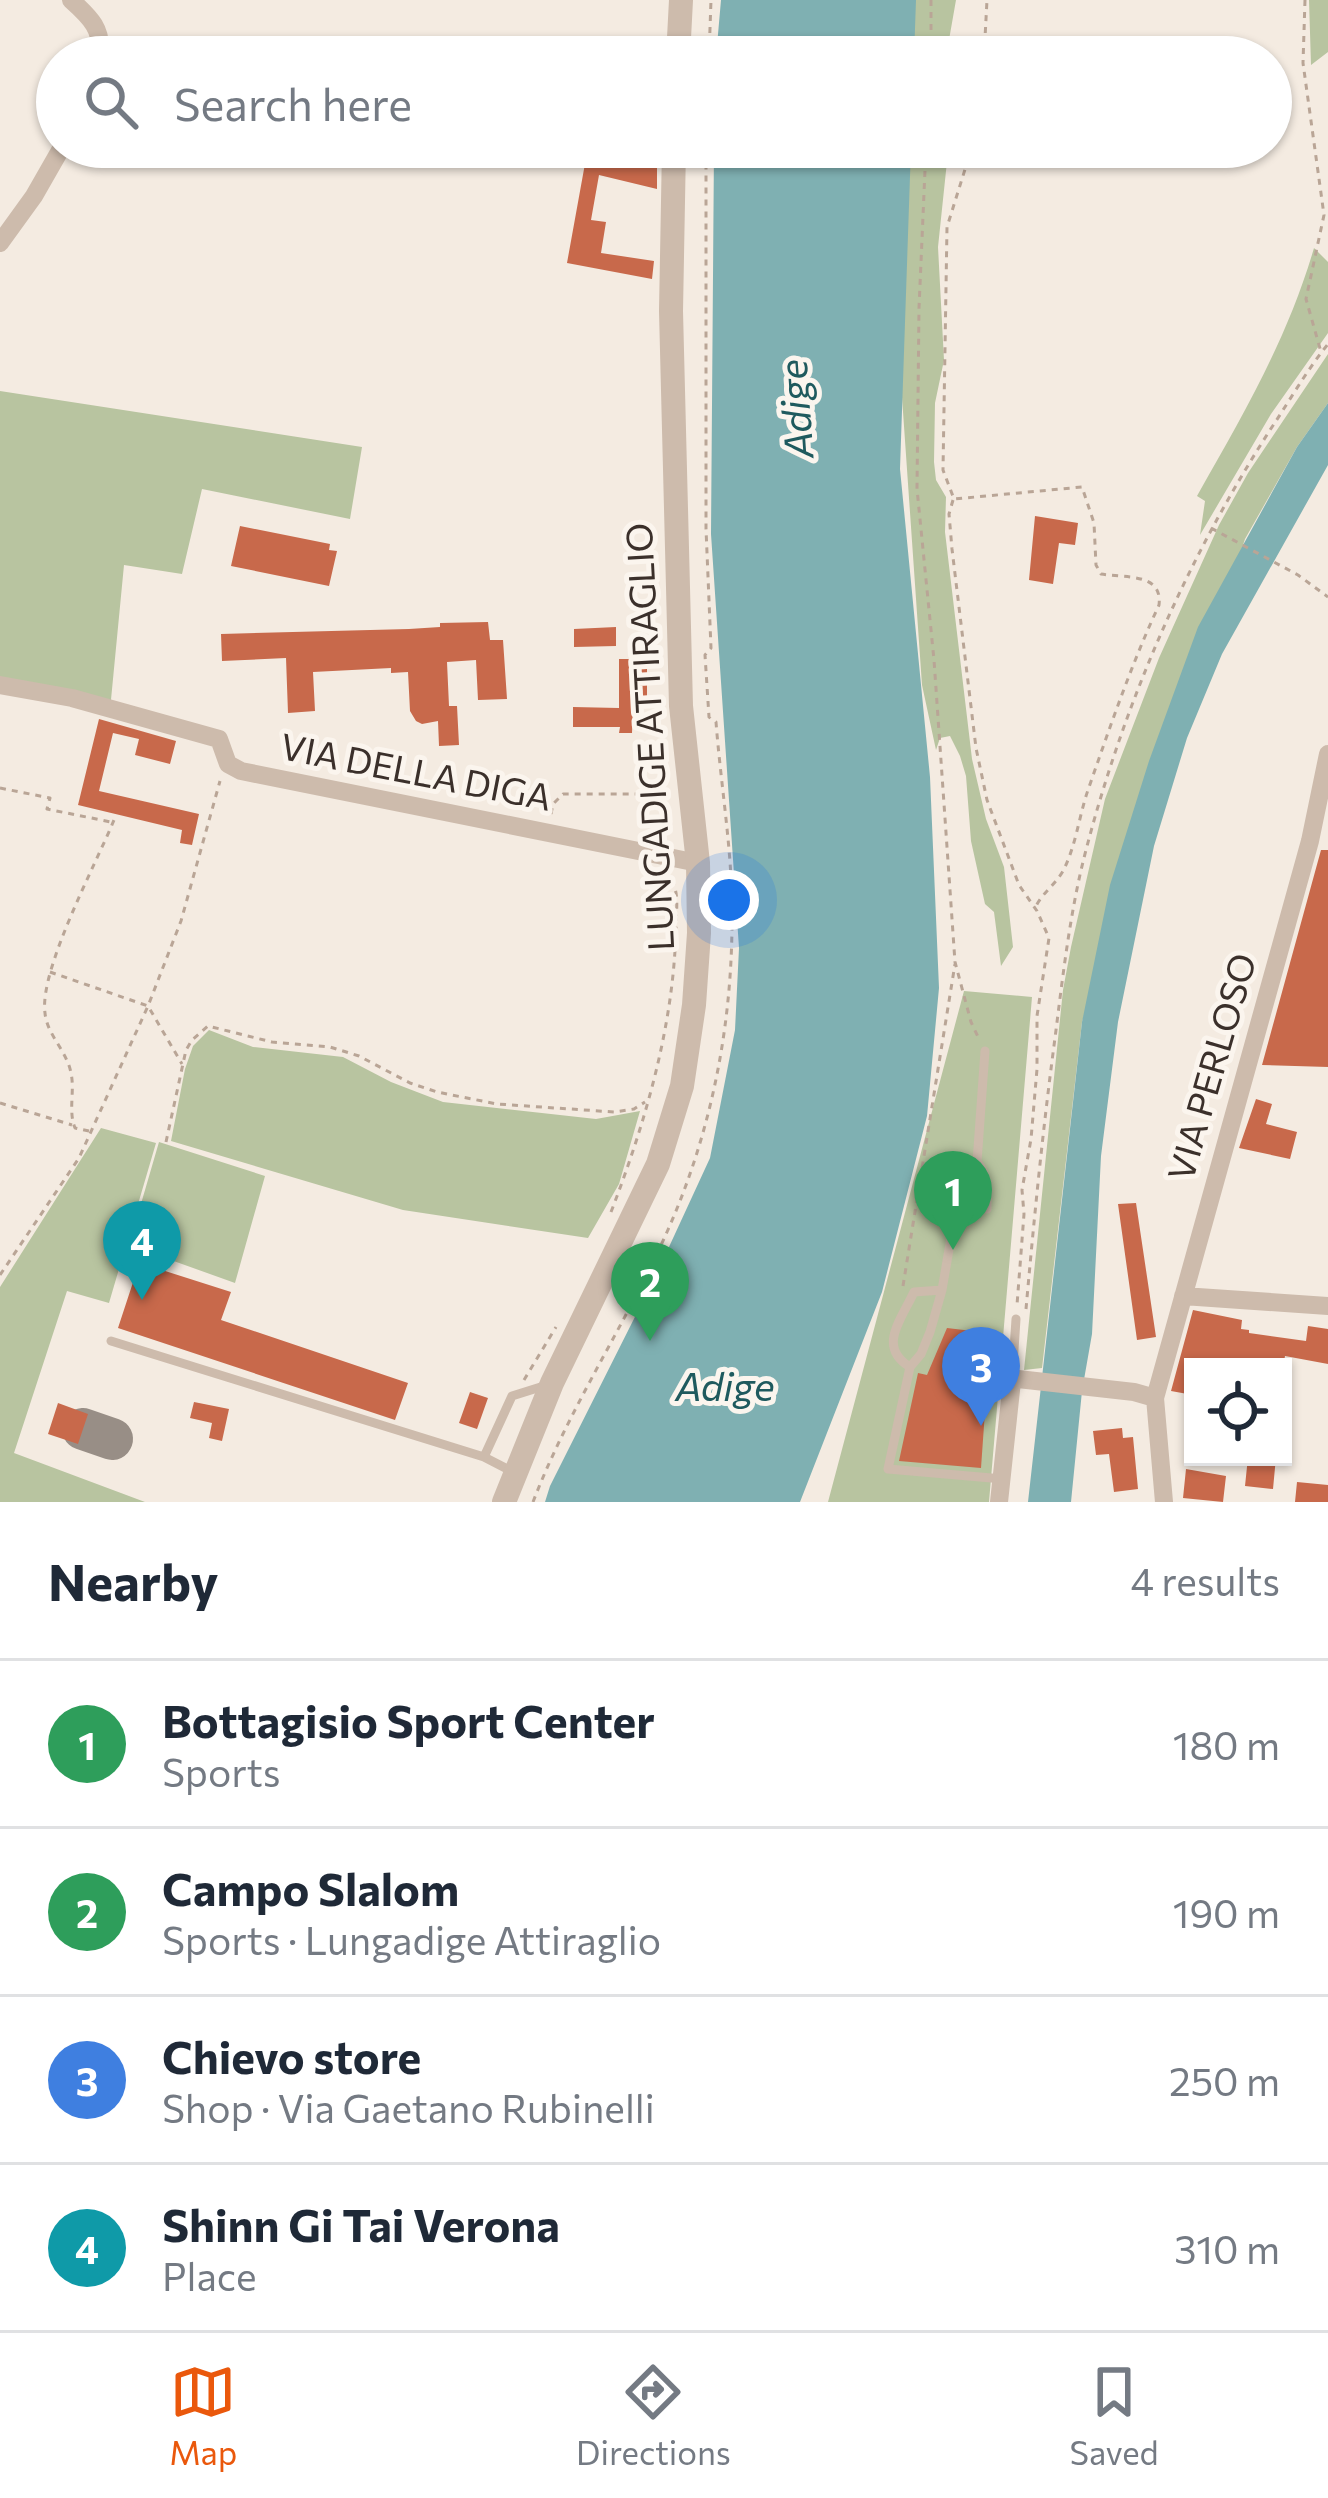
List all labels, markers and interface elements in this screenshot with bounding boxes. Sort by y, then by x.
search box [36,36,1292,168]
icon: search [78,69,144,135]
text: Search here [174,75,412,130]
water label: Adige [767,358,821,461]
street label: LUNGADIGE ATTIRAGLIO [615,522,681,952]
street label: VIA DELLA DIGA [277,722,556,818]
your location [699,870,759,930]
street label: VIA PERLOSO [1157,948,1264,1185]
pin: 1 [914,1151,992,1250]
pin: 4 [103,1201,181,1300]
pin: 2 [611,1242,689,1341]
pin: 3 [942,1327,1020,1426]
map controls [1184,1358,1292,1466]
button: locate [1184,1358,1292,1466]
water label: Adige [674,1361,775,1409]
text: Nearby [48,1549,218,1612]
text: 4 results [1130,1556,1280,1604]
text: Bottagisio Sport Center [162,1692,655,1747]
text: 1 [78,1720,96,1768]
text: 180 m [1173,1720,1280,1768]
text: Sports [162,1747,281,1795]
text: Campo Slalom [162,1860,459,1915]
text: 2 [76,1888,98,1936]
text: 190 m [1173,1888,1280,1936]
text: Sports · Lungadige Attiraglio [162,1915,661,1963]
text: Chievo store [162,2028,421,2083]
text: 3 [76,2056,98,2104]
text: 250 m [1169,2056,1280,2104]
text: Shop · Via Gaetano Rubinelli [162,2083,655,2131]
text: Shinn Gi Tai Verona [162,2196,560,2251]
text: 4 [75,2224,99,2272]
text: 310 m [1174,2224,1280,2272]
text: Place [162,2251,257,2299]
tab: Map [169,2359,237,2472]
tab: Directions [576,2359,731,2472]
tab: Saved [1070,2359,1159,2472]

